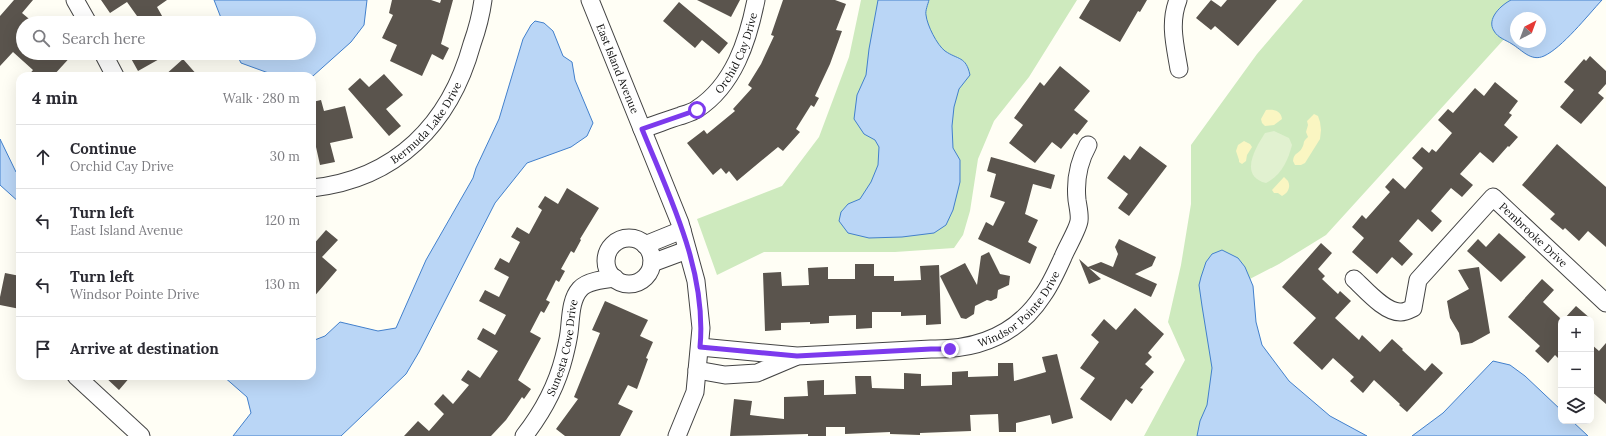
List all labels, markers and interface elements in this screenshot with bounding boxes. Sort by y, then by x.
street label: Orchid Cay Drive [712,11,760,96]
north arrow [1510,12,1546,48]
search box [16,16,316,60]
street label: East Island Avenue [593,22,642,116]
icon: search [30,27,52,49]
text: Search here [62,29,145,48]
street label: Bermuda Lake Drive [388,80,464,167]
text: 4 min [32,87,78,109]
text: Walk · 280 m [223,90,300,107]
route start [688,101,706,119]
text: Continue [70,139,136,158]
icon: ahead [32,146,54,168]
text: 30 m [270,148,300,165]
text: Orchid Cay Drive [70,158,174,175]
street label: Pembrooke Drive [1496,199,1570,270]
text: Turn left [70,203,134,222]
icon: left [32,210,54,232]
text: 120 m [265,212,300,229]
text: East Island Avenue [70,222,183,239]
text: Turn left [70,267,134,286]
street label: Windsor Pointe Drive [976,269,1063,350]
icon: left [32,274,54,296]
text: 130 m [265,276,300,293]
text: Windsor Pointe Drive [70,286,200,303]
street label: Sunesta Cove Drive [543,297,581,398]
map controls [1558,316,1594,424]
button: + [1558,316,1594,352]
icon: arrive [32,338,54,360]
text: Arrive at destination [70,339,219,358]
route end [941,340,959,358]
button: − [1558,352,1594,388]
button: layers [1558,388,1594,424]

